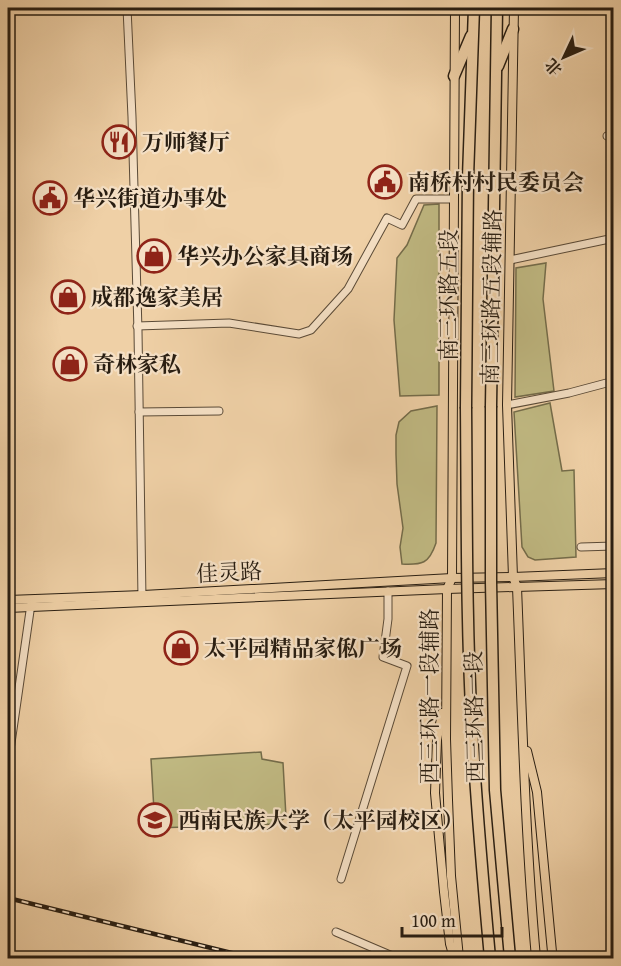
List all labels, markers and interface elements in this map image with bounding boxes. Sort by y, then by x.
north arrow [534,27,594,87]
text: 北 [539,53,567,82]
restaurant icon: 万师餐厅 [101,124,137,160]
place label: 万师餐厅 [142,126,230,158]
public building icon: 南桥村村民委员会 [367,164,403,200]
place label: 南桥村村民委员会 [408,166,584,198]
public building icon: 华兴街道办事处 [32,180,68,216]
place label: 华兴街道办事处 [73,182,227,214]
street label: 南三环路五段辅路 [473,209,509,385]
street label: 南三环路五段 [432,229,464,361]
shop icon: 华兴办公家具商场 [136,238,172,274]
place label: 华兴办公家具商场 [177,240,353,272]
shop icon: 成都逸家美居 [50,279,86,315]
place label: 成都逸家美居 [91,281,223,313]
shop icon: 奇林家私 [52,346,88,382]
place label: 奇林家私 [93,348,181,380]
street label: 佳灵路 [195,554,263,590]
street label: 西三环路一段辅路 [413,608,445,784]
shop icon: 太平园精品家俬广场 [163,630,199,666]
place label: 太平园精品家俬广场 [204,632,402,664]
street label: 西三环路一段 [457,651,491,783]
school or university icon: 西南民族大学（太平园校区） [137,802,173,838]
place label: 西南民族大学（太平园校区） [178,804,464,836]
scale bar [402,900,502,938]
text: 100 m [411,907,456,934]

